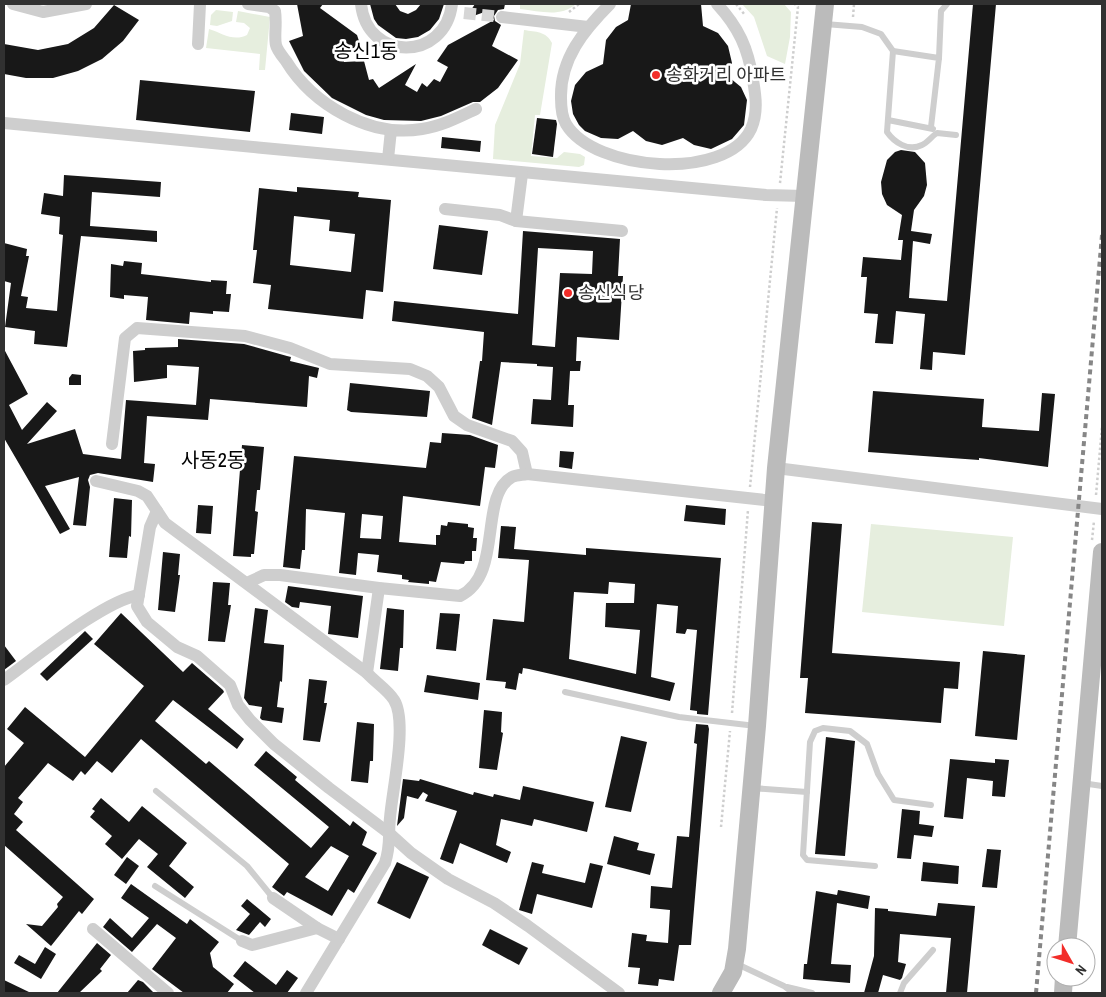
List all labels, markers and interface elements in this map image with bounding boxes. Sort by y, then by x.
district label: 송신1동 [334,37,398,64]
place label: 송화거리 아파트 [666,62,786,87]
marker: 송화거리 아파트 [650,69,662,81]
place label: 송신식당 [578,280,644,305]
marker: 송신식당 [562,287,574,299]
district label: 사동2동 [181,446,245,473]
north arrow [1046,937,1096,987]
text: N [1071,961,1091,979]

